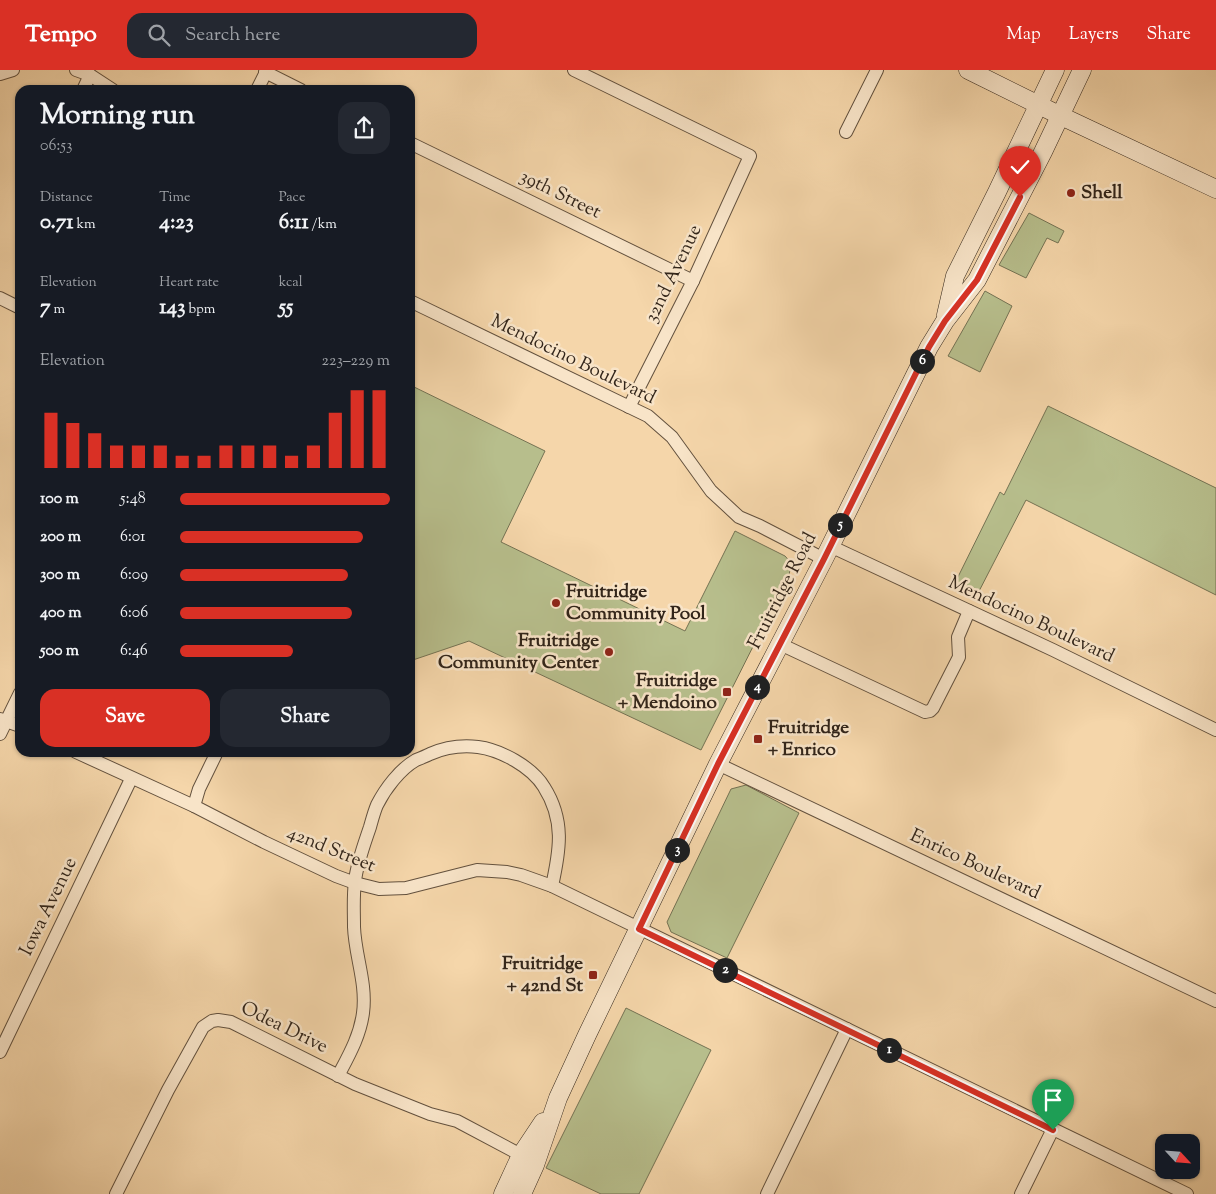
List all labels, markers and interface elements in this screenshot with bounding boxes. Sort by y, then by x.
search box [127,13,477,58]
text: Tempo [25,18,97,52]
icon: search [145,21,173,49]
text: Search here [185,22,280,49]
text: Map [1006,22,1041,48]
text: Layers [1069,22,1119,48]
text: Share [1147,22,1191,48]
text: Morning run [40,96,195,136]
button: share [338,102,390,154]
text: 06:53 [40,135,72,158]
pin [999,146,1041,197]
icon: check [1006,153,1034,181]
street label: 39th Street [515,164,606,227]
place label: Shell [1081,180,1123,207]
marker: Shell [1065,187,1077,199]
text: Distance [40,188,93,208]
text: Time [159,188,190,208]
text: Pace [279,188,305,208]
text: 0.71 [40,208,74,238]
text: 4:23 [159,208,194,238]
text: 6:11 [279,208,309,238]
text: km [74,215,96,235]
text: /km [309,215,337,235]
street label: 32nd Avenue [639,220,709,327]
text: Elevation [40,273,97,293]
text: Heart rate [159,273,219,293]
text: kcal [279,273,303,293]
text: 7 [40,293,51,323]
text: 143 [159,293,186,323]
text: 55 [279,293,293,323]
text: m [51,300,65,320]
text: bpm [186,300,215,320]
street label: Mendocino Boulevard [486,308,660,412]
pin: 6 [910,348,934,374]
text: Elevation [40,350,105,373]
text: 223–229 m [321,350,390,373]
text: 6 [919,351,926,371]
text: 100 m [40,488,79,511]
text: 5:48 [120,488,146,511]
pin: 5 [828,512,852,538]
text: 5 [838,515,843,535]
text: 200 m [40,526,81,549]
text: 6:01 [120,526,146,549]
street label: Fruitridge Road [742,528,824,654]
text: 300 m [40,564,80,587]
text: 6:09 [120,564,148,587]
street label: Mendocino Boulevard [943,570,1119,671]
place label: Fruitridge Community Pool [566,579,706,628]
marker: Fruitridge Community Pool [550,597,562,609]
text: 400 m [40,602,82,625]
text: 6:06 [120,602,148,625]
place label: Fruitridge Community Center [438,628,600,677]
text: 500 m [40,640,79,663]
text: 6:46 [120,640,148,663]
marker: Fruitridge Community Center [603,646,615,658]
place label: Fruitridge + Mendoino [618,668,718,717]
pin: 4 [744,674,770,700]
text: 4 [754,677,761,697]
marker: Fruitridge + Mendoino [721,686,733,698]
button: Save [40,689,210,747]
button: Share [220,689,390,747]
place label: Fruitridge + Enrico [768,715,849,764]
marker: Fruitridge + Enrico [752,733,764,745]
street label: 42nd Street [283,820,380,880]
street label: Enrico Boulevard [905,823,1045,907]
pin: 3 [664,838,690,862]
text: 3 [675,840,680,860]
street label: Iowa Avenue [14,853,85,961]
place label: Fruitridge + 42nd St [502,951,584,1000]
pin: 2 [712,958,738,982]
text: 2 [722,960,729,980]
marker: Fruitridge + 42nd St [587,969,599,981]
street label: Odea Drive [236,995,332,1061]
pin: 1 [876,1038,902,1062]
text: 1 [887,1040,892,1060]
pin [1032,1079,1074,1130]
icon: arrive [1039,1086,1067,1114]
north arrow [1155,1134,1200,1179]
map controls [1155,1134,1200,1179]

